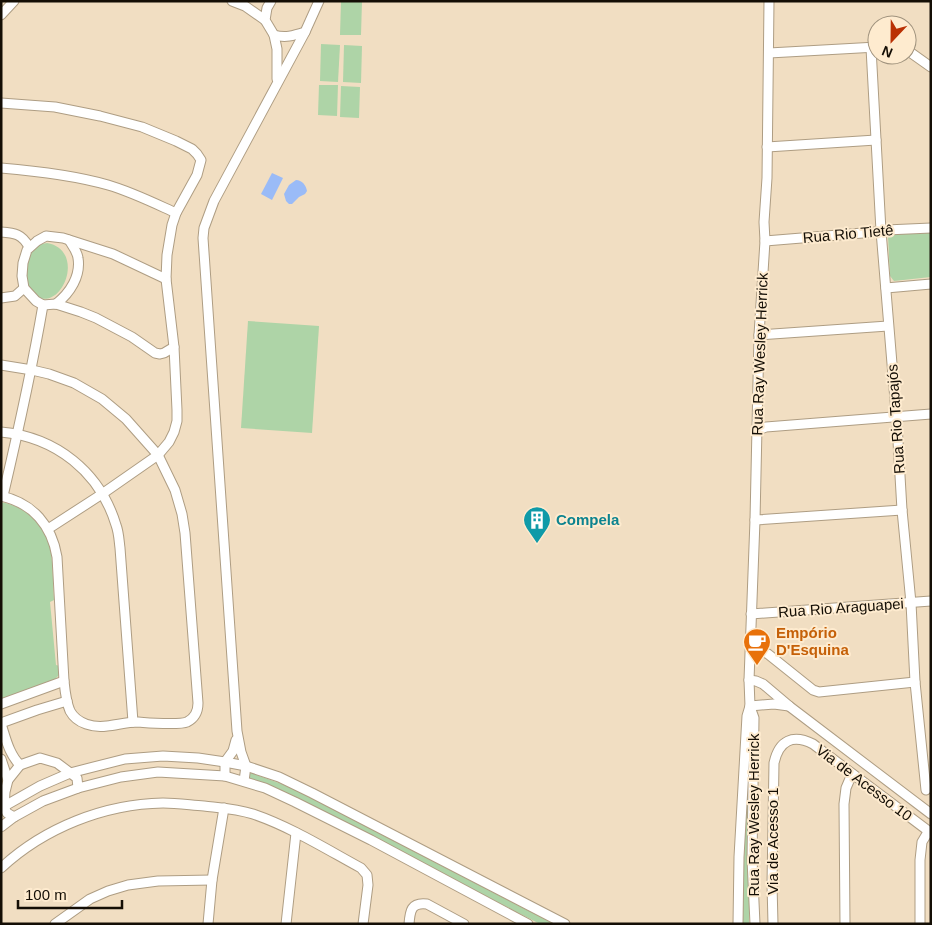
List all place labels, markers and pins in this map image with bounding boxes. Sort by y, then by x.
building icon: Compela [522,505,552,544]
place label: Compela [556,511,620,528]
place label: Empório D'Esquina [776,624,849,658]
cafe icon: Empório D'Esquina [742,627,772,666]

